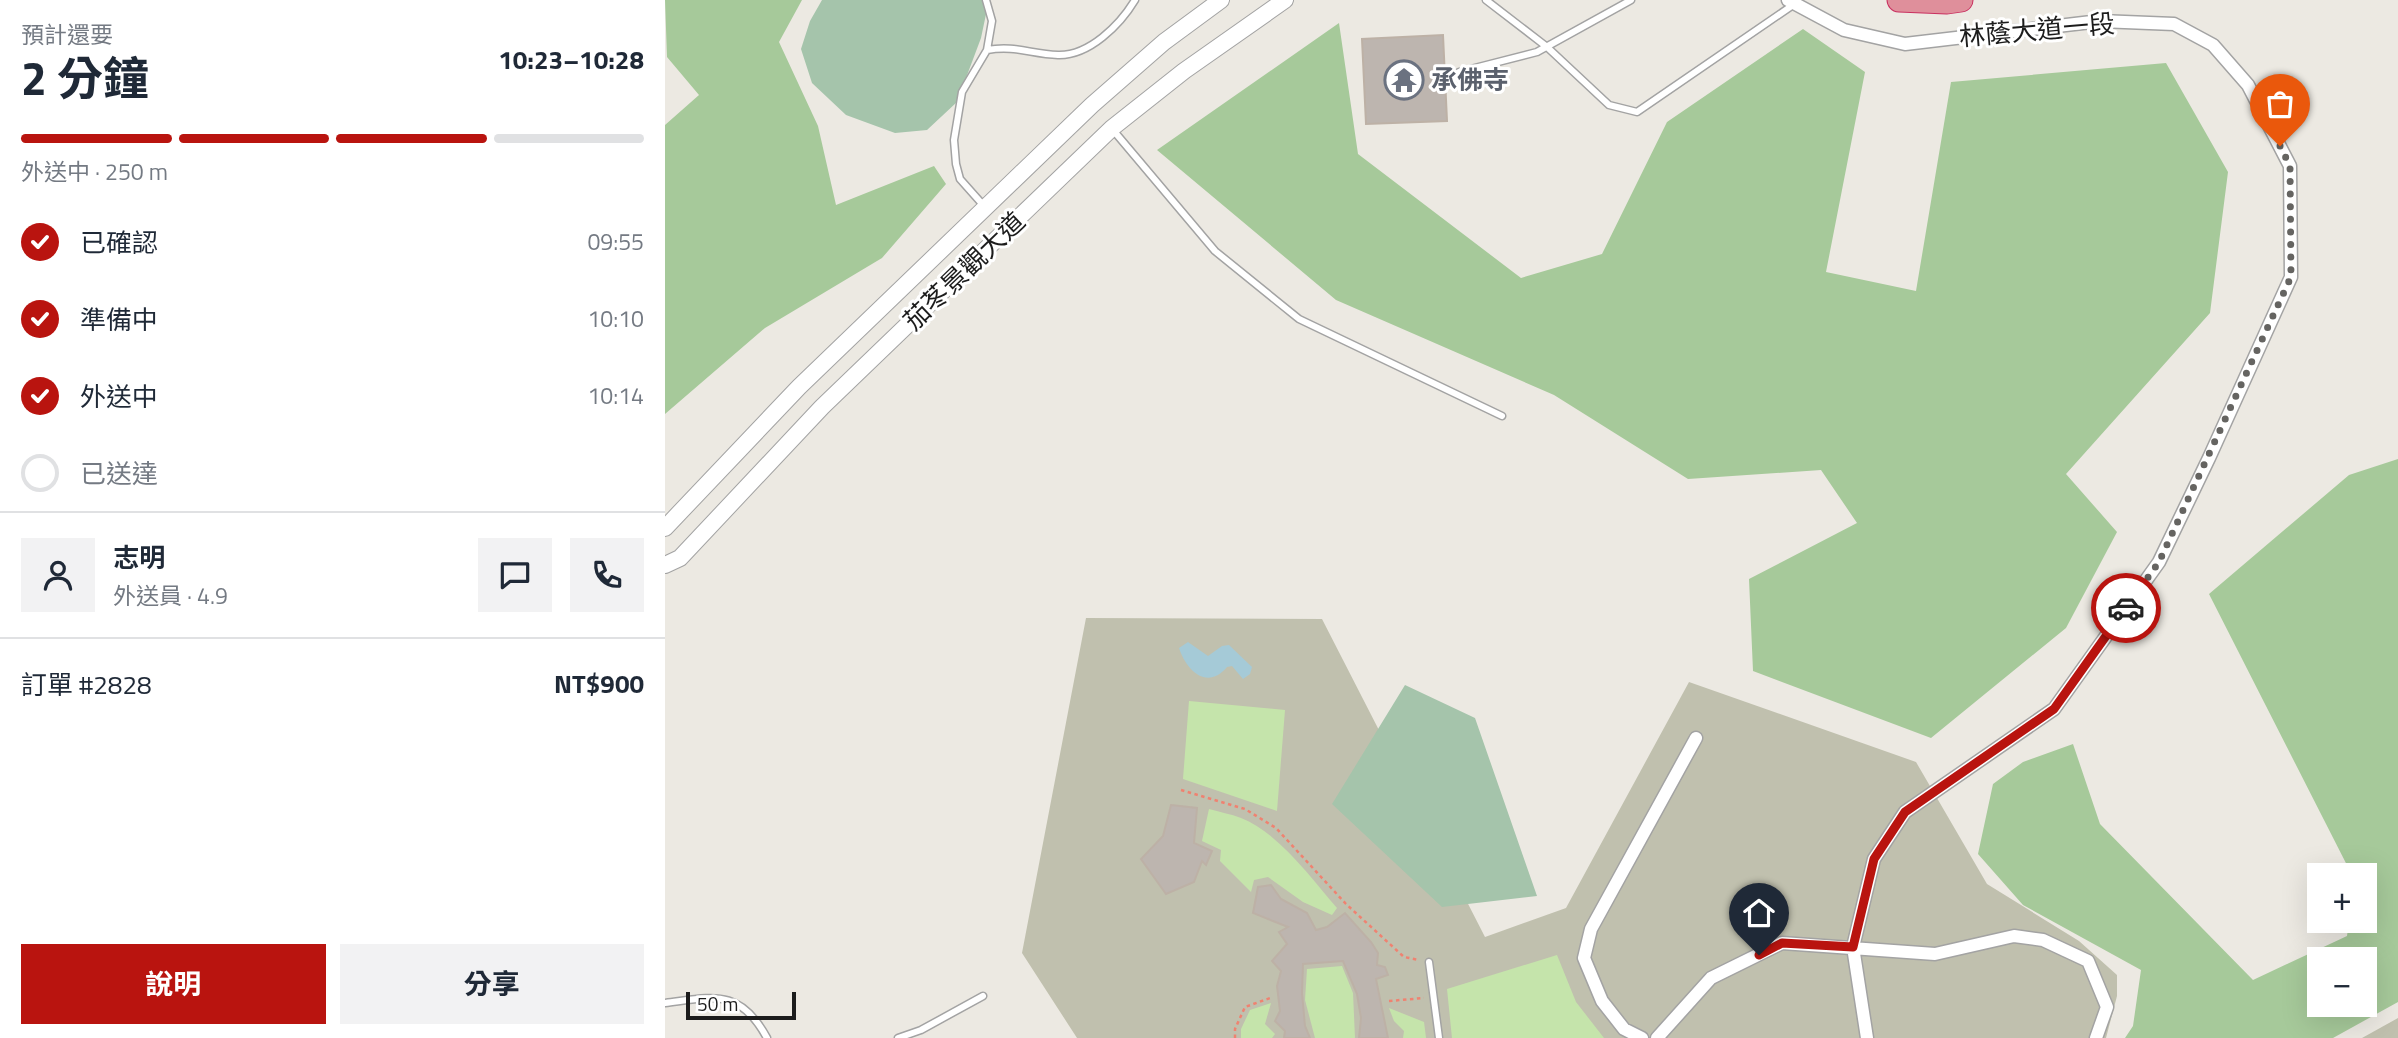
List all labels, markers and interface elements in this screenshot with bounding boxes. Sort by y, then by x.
street label: 林蔭大道一段 [1958,3,2116,56]
text: 預計還要 [21,17,113,52]
text: 10:23–10:28 [498,40,644,79]
text: 2 分鐘 [21,43,149,113]
temple icon: 承佛寺 [1383,59,1425,101]
place label: 承佛寺 [1431,60,1509,99]
pin [2250,74,2310,146]
icon: bag [2261,85,2299,123]
text: 外送中 · 250 m [21,154,168,189]
street label: 茄苳景觀大道 [894,202,1033,339]
icon: check [21,223,59,261]
text: 已確認 [80,223,158,262]
text: 09:55 [587,224,644,259]
icon: check [21,300,59,338]
text: 準備中 [80,300,158,339]
text: 10:10 [587,301,644,336]
icon: check [21,377,59,415]
text: 外送中 [80,377,158,416]
text: 10:14 [587,378,644,413]
text: 已送達 [80,454,158,493]
button: person [21,538,95,612]
text: 志明 [113,538,165,577]
button: chat [478,538,552,612]
button: phone [570,538,644,612]
courier [2091,573,2161,643]
text: 外送員 · 4.9 [113,578,228,613]
icon: car [2107,589,2145,627]
text: NT$900 [554,664,644,703]
text: 訂單 #2828 [21,665,152,704]
map controls [2307,863,2377,1017]
button: + [2307,863,2377,933]
pin [1729,883,1789,955]
icon: home [1740,894,1778,932]
button: 說明 [21,944,326,1024]
button: 分享 [340,944,644,1024]
button: − [2307,947,2377,1017]
scale bar [686,989,796,1021]
text: 50 m [697,989,738,1018]

